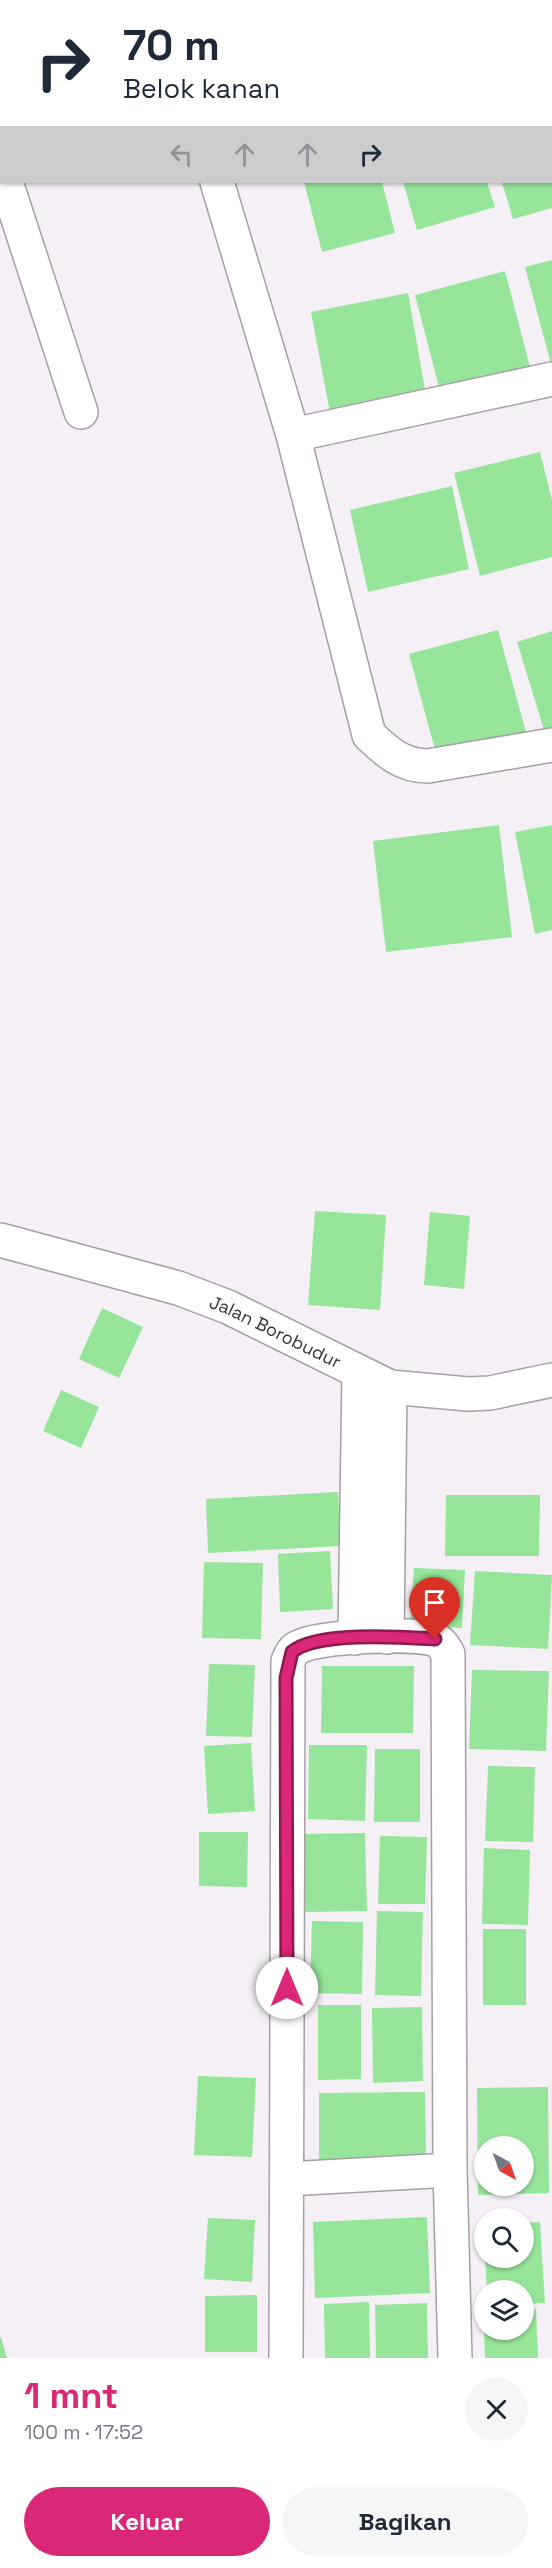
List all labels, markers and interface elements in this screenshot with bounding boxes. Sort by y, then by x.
text: 70 m [123,19,220,72]
icon: right [24,24,102,102]
text: Belok kanan [123,71,280,106]
icon: left [165,138,198,171]
icon: ahead [228,138,261,171]
icon: ahead [291,138,324,171]
icon: right [354,138,387,171]
street label: Jalan Borobudur [206,1290,345,1373]
pin [409,1577,460,1639]
icon: arrive [418,1586,451,1619]
position arrow [255,1956,319,2020]
north arrow [474,2136,534,2196]
map controls [474,2136,534,2340]
button: search [474,2208,534,2268]
button: layers [474,2280,534,2340]
text: 1 mnt [24,2373,118,2419]
button: close [465,2378,528,2441]
text: 100 m · 17:52 [24,2419,143,2445]
button: Keluar [24,2487,270,2556]
button: Bagikan [282,2487,528,2556]

